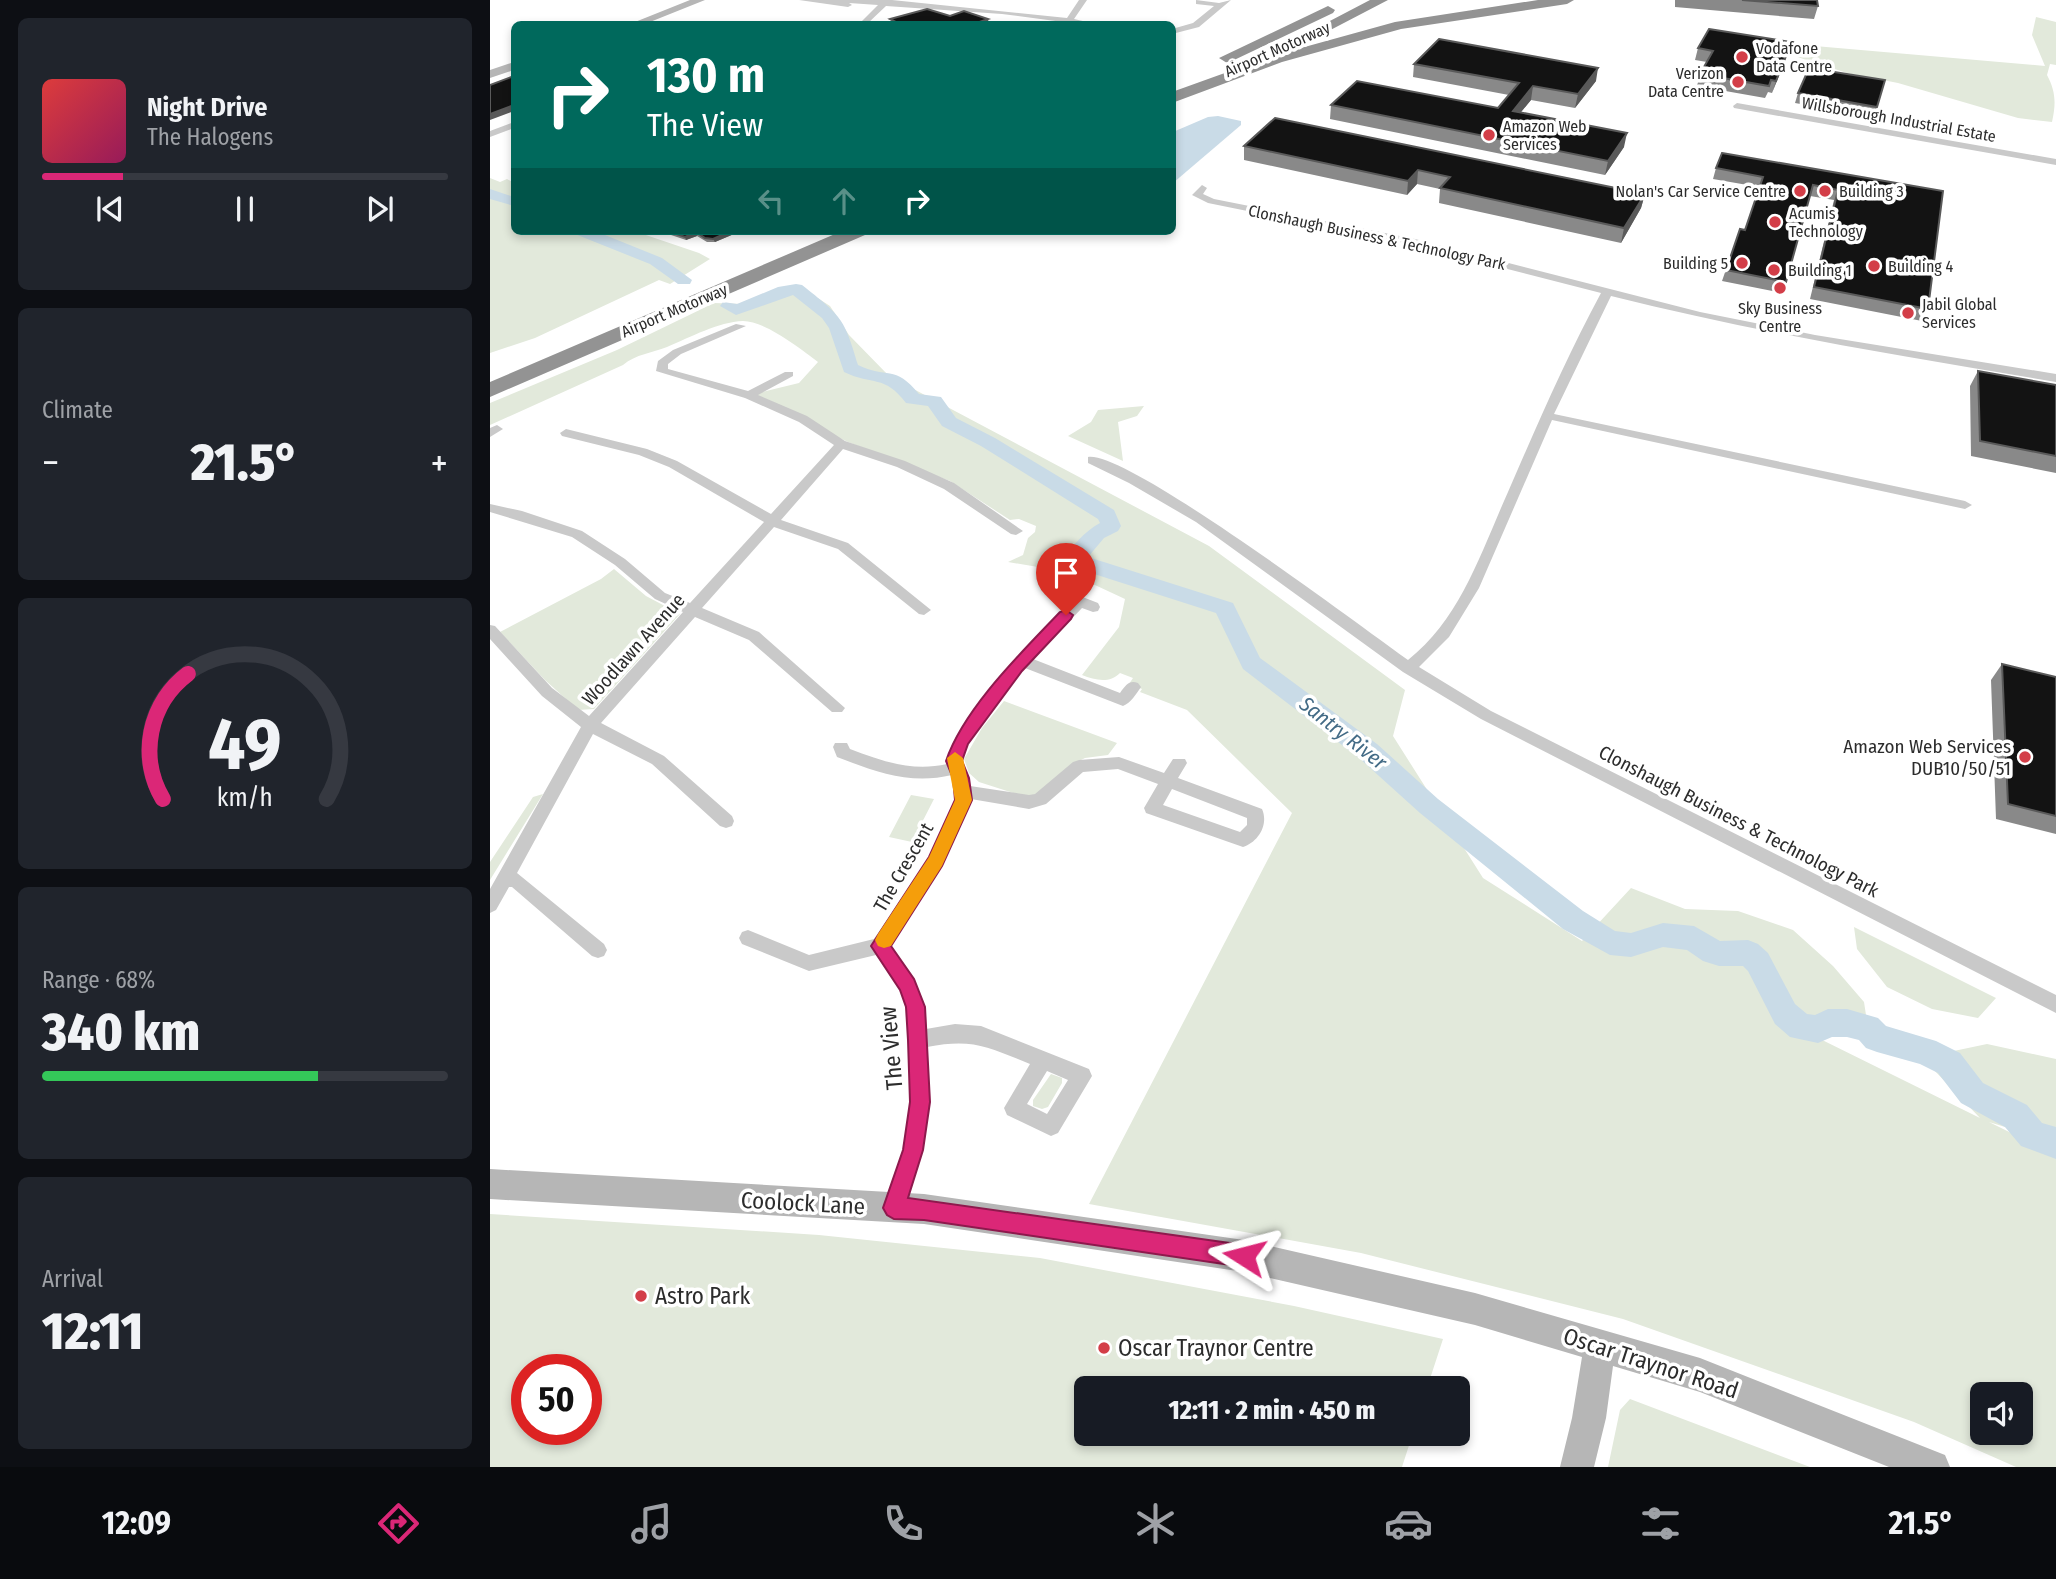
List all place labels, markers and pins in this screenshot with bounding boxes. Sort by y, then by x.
place label: Vodafone Data Centre [1756,39,1832,76]
marker: Vodafone Data Centre [1734,49,1750,65]
place label: Verizon Data Centre [1648,64,1724,101]
marker: Verizon Data Centre [1730,74,1746,90]
place label: Amazon Web Services [1503,117,1587,154]
marker: Amazon Web Services [1481,127,1497,143]
place label: Nolan's Car Service Centre [1616,182,1786,201]
place label: Building 3 [1839,182,1904,201]
marker: Nolan's Car Service Centre [1792,183,1808,199]
marker: Building 3 [1817,183,1833,199]
place label: Acumis Technology [1789,204,1864,241]
marker: Acumis Technology [1767,214,1783,230]
place label: Building 5 [1663,254,1728,273]
marker: Building 5 [1734,255,1750,271]
place label: Building 4 [1888,257,1954,276]
marker: Building 4 [1866,258,1882,274]
place label: Building 1 [1788,261,1852,280]
marker: Building 1 [1766,262,1782,278]
marker: Sky Business Centre [1772,280,1788,296]
place label: Jabil Global Services [1922,295,1997,332]
place label: Sky Business Centre [1738,299,1822,336]
marker: Jabil Global Services [1900,305,1916,321]
pin [1036,543,1096,615]
place label: Amazon Web Services DUB10/50/51 [1843,735,2011,780]
marker: Amazon Web Services DUB10/50/51 [2017,749,2033,765]
place label: Astro Park [655,1282,750,1310]
marker: Astro Park [633,1288,649,1304]
place label: Oscar Traynor Centre [1118,1334,1314,1362]
marker: Oscar Traynor Centre [1096,1340,1112,1356]

